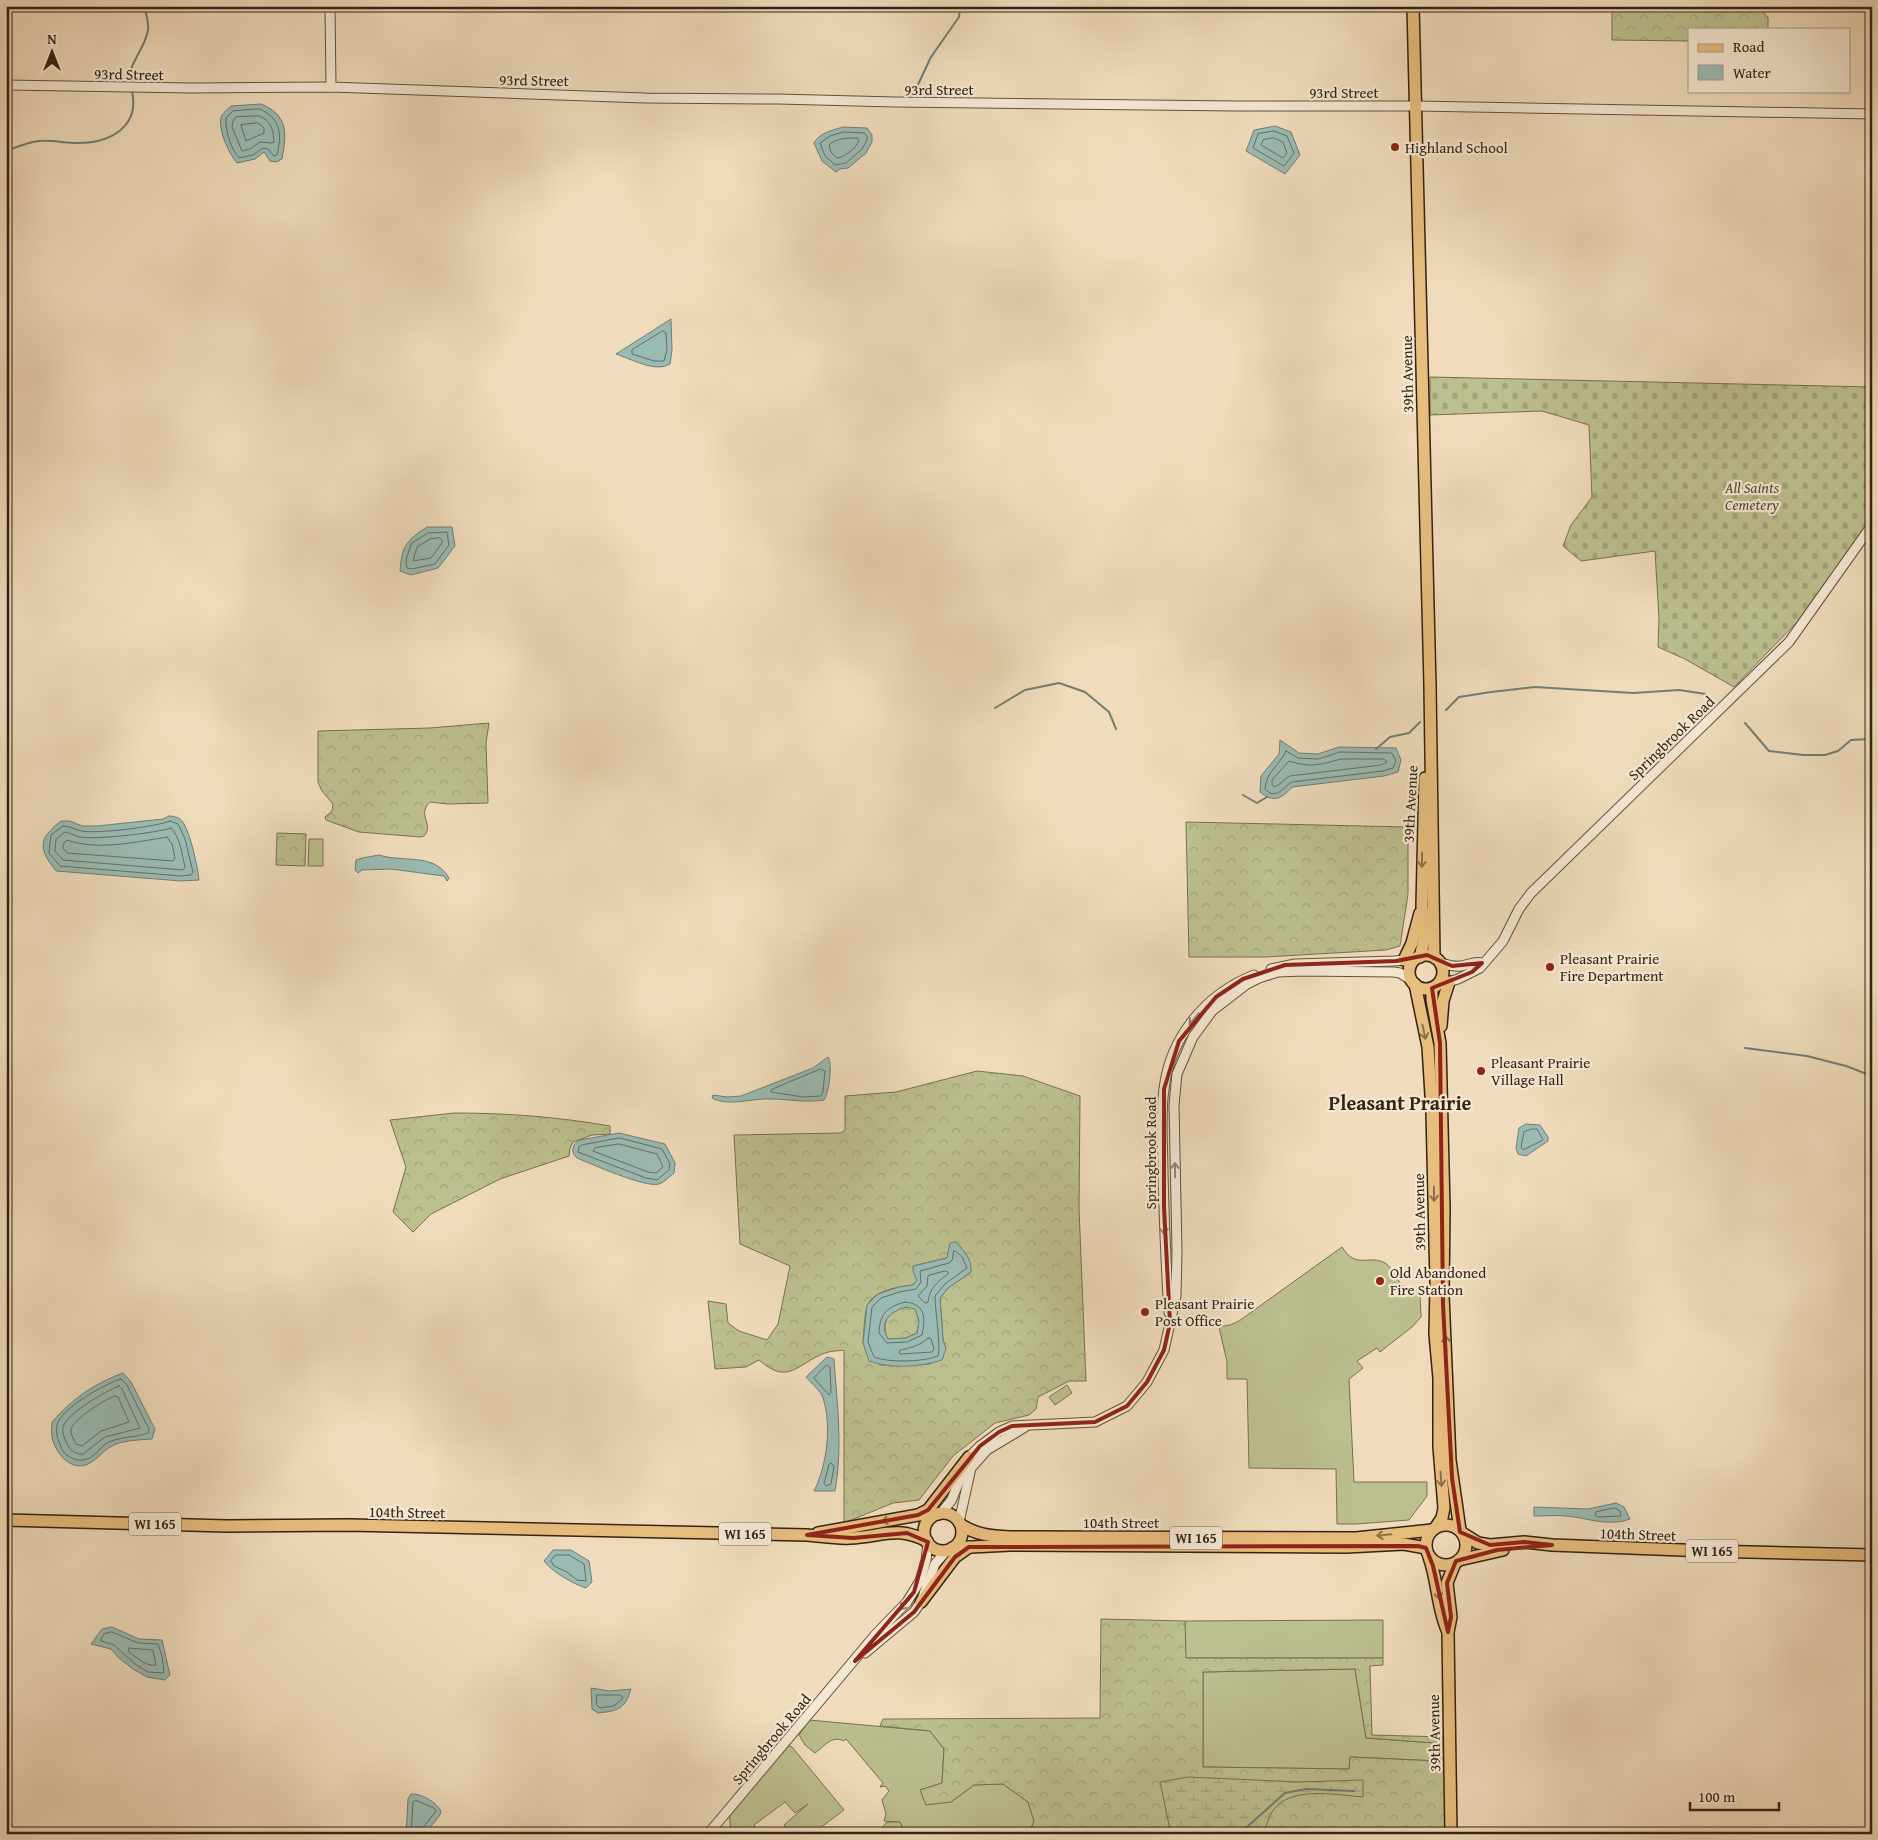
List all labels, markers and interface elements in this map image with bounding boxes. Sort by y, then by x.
north arrow [28,28,78,78]
legend [1688,28,1850,92]
text: N [47,29,57,49]
text: Road [1733,36,1764,57]
text: Water [1733,62,1771,83]
street label: 93rd Street [94,63,165,85]
street label: 93rd Street [499,69,570,91]
street label: 93rd Street [904,79,975,100]
street label: 93rd Street [1309,82,1380,103]
place label: Highland School [1405,137,1508,158]
marker: Highland School [1389,141,1401,153]
street label: 39th Avenue [1396,335,1418,413]
park label: All Saints Cemetery [1724,477,1780,515]
street label: Springbrook Road [1623,691,1719,785]
street label: 39th Avenue [1397,765,1423,843]
one-way arrow [1418,852,1427,868]
place label: Pleasant Prairie Fire Department [1560,948,1664,986]
marker: Pleasant Prairie Fire Department [1544,961,1556,973]
one-way arrow [1188,1013,1199,1026]
one-way arrow [1420,1024,1430,1040]
place label: Pleasant Prairie Village Hall [1491,1052,1590,1090]
marker: Pleasant Prairie Village Hall [1475,1065,1487,1077]
district label: Pleasant Prairie [1329,1088,1472,1117]
street label: Springbrook Road [1140,1096,1161,1210]
one-way arrow [1170,1163,1180,1179]
street label: 39th Avenue [1408,1173,1430,1251]
one-way arrow [1429,1186,1439,1202]
one-way arrow [1160,1219,1169,1235]
place label: Old Abandoned Fire Station [1390,1262,1486,1300]
marker: Old Abandoned Fire Station [1374,1275,1386,1287]
place label: Pleasant Prairie Post Office [1155,1293,1254,1331]
marker: Pleasant Prairie Post Office [1139,1306,1151,1318]
one-way arrow [1441,1335,1450,1351]
one-way arrow [1436,1470,1446,1486]
street label: 104th Street [369,1501,446,1523]
road number: WI 165 [129,1512,181,1536]
street label: 104th Street [1083,1512,1160,1533]
one-way arrow [882,1515,898,1525]
road number: WI 165 [719,1522,771,1546]
street label: 104th Street [1599,1522,1677,1546]
road number: WI 165 [1170,1526,1222,1550]
one-way arrow [1376,1531,1392,1540]
road number: WI 165 [1686,1540,1738,1562]
one-way arrow [1433,1584,1443,1600]
one-way arrow [899,1598,911,1611]
street label: Springbrook Road [727,1689,815,1789]
street label: 39th Avenue [1423,1694,1445,1772]
scale bar [1690,1780,1779,1812]
text: 100 m [1698,1786,1736,1807]

